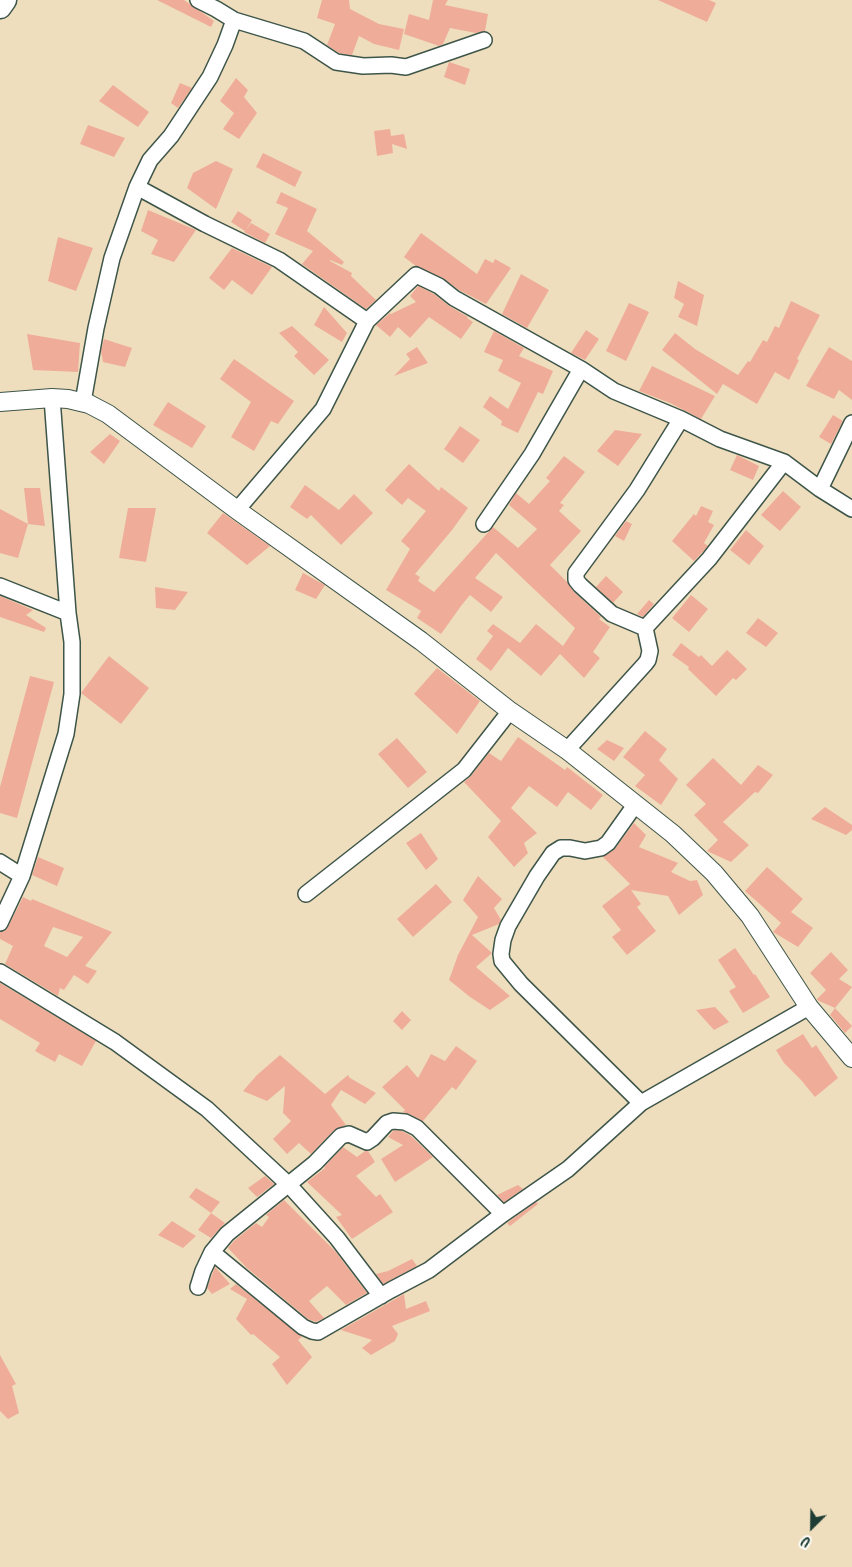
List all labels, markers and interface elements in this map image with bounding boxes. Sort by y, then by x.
north arrow [787,1502,837,1552]
text: U [798,1529,814,1553]

